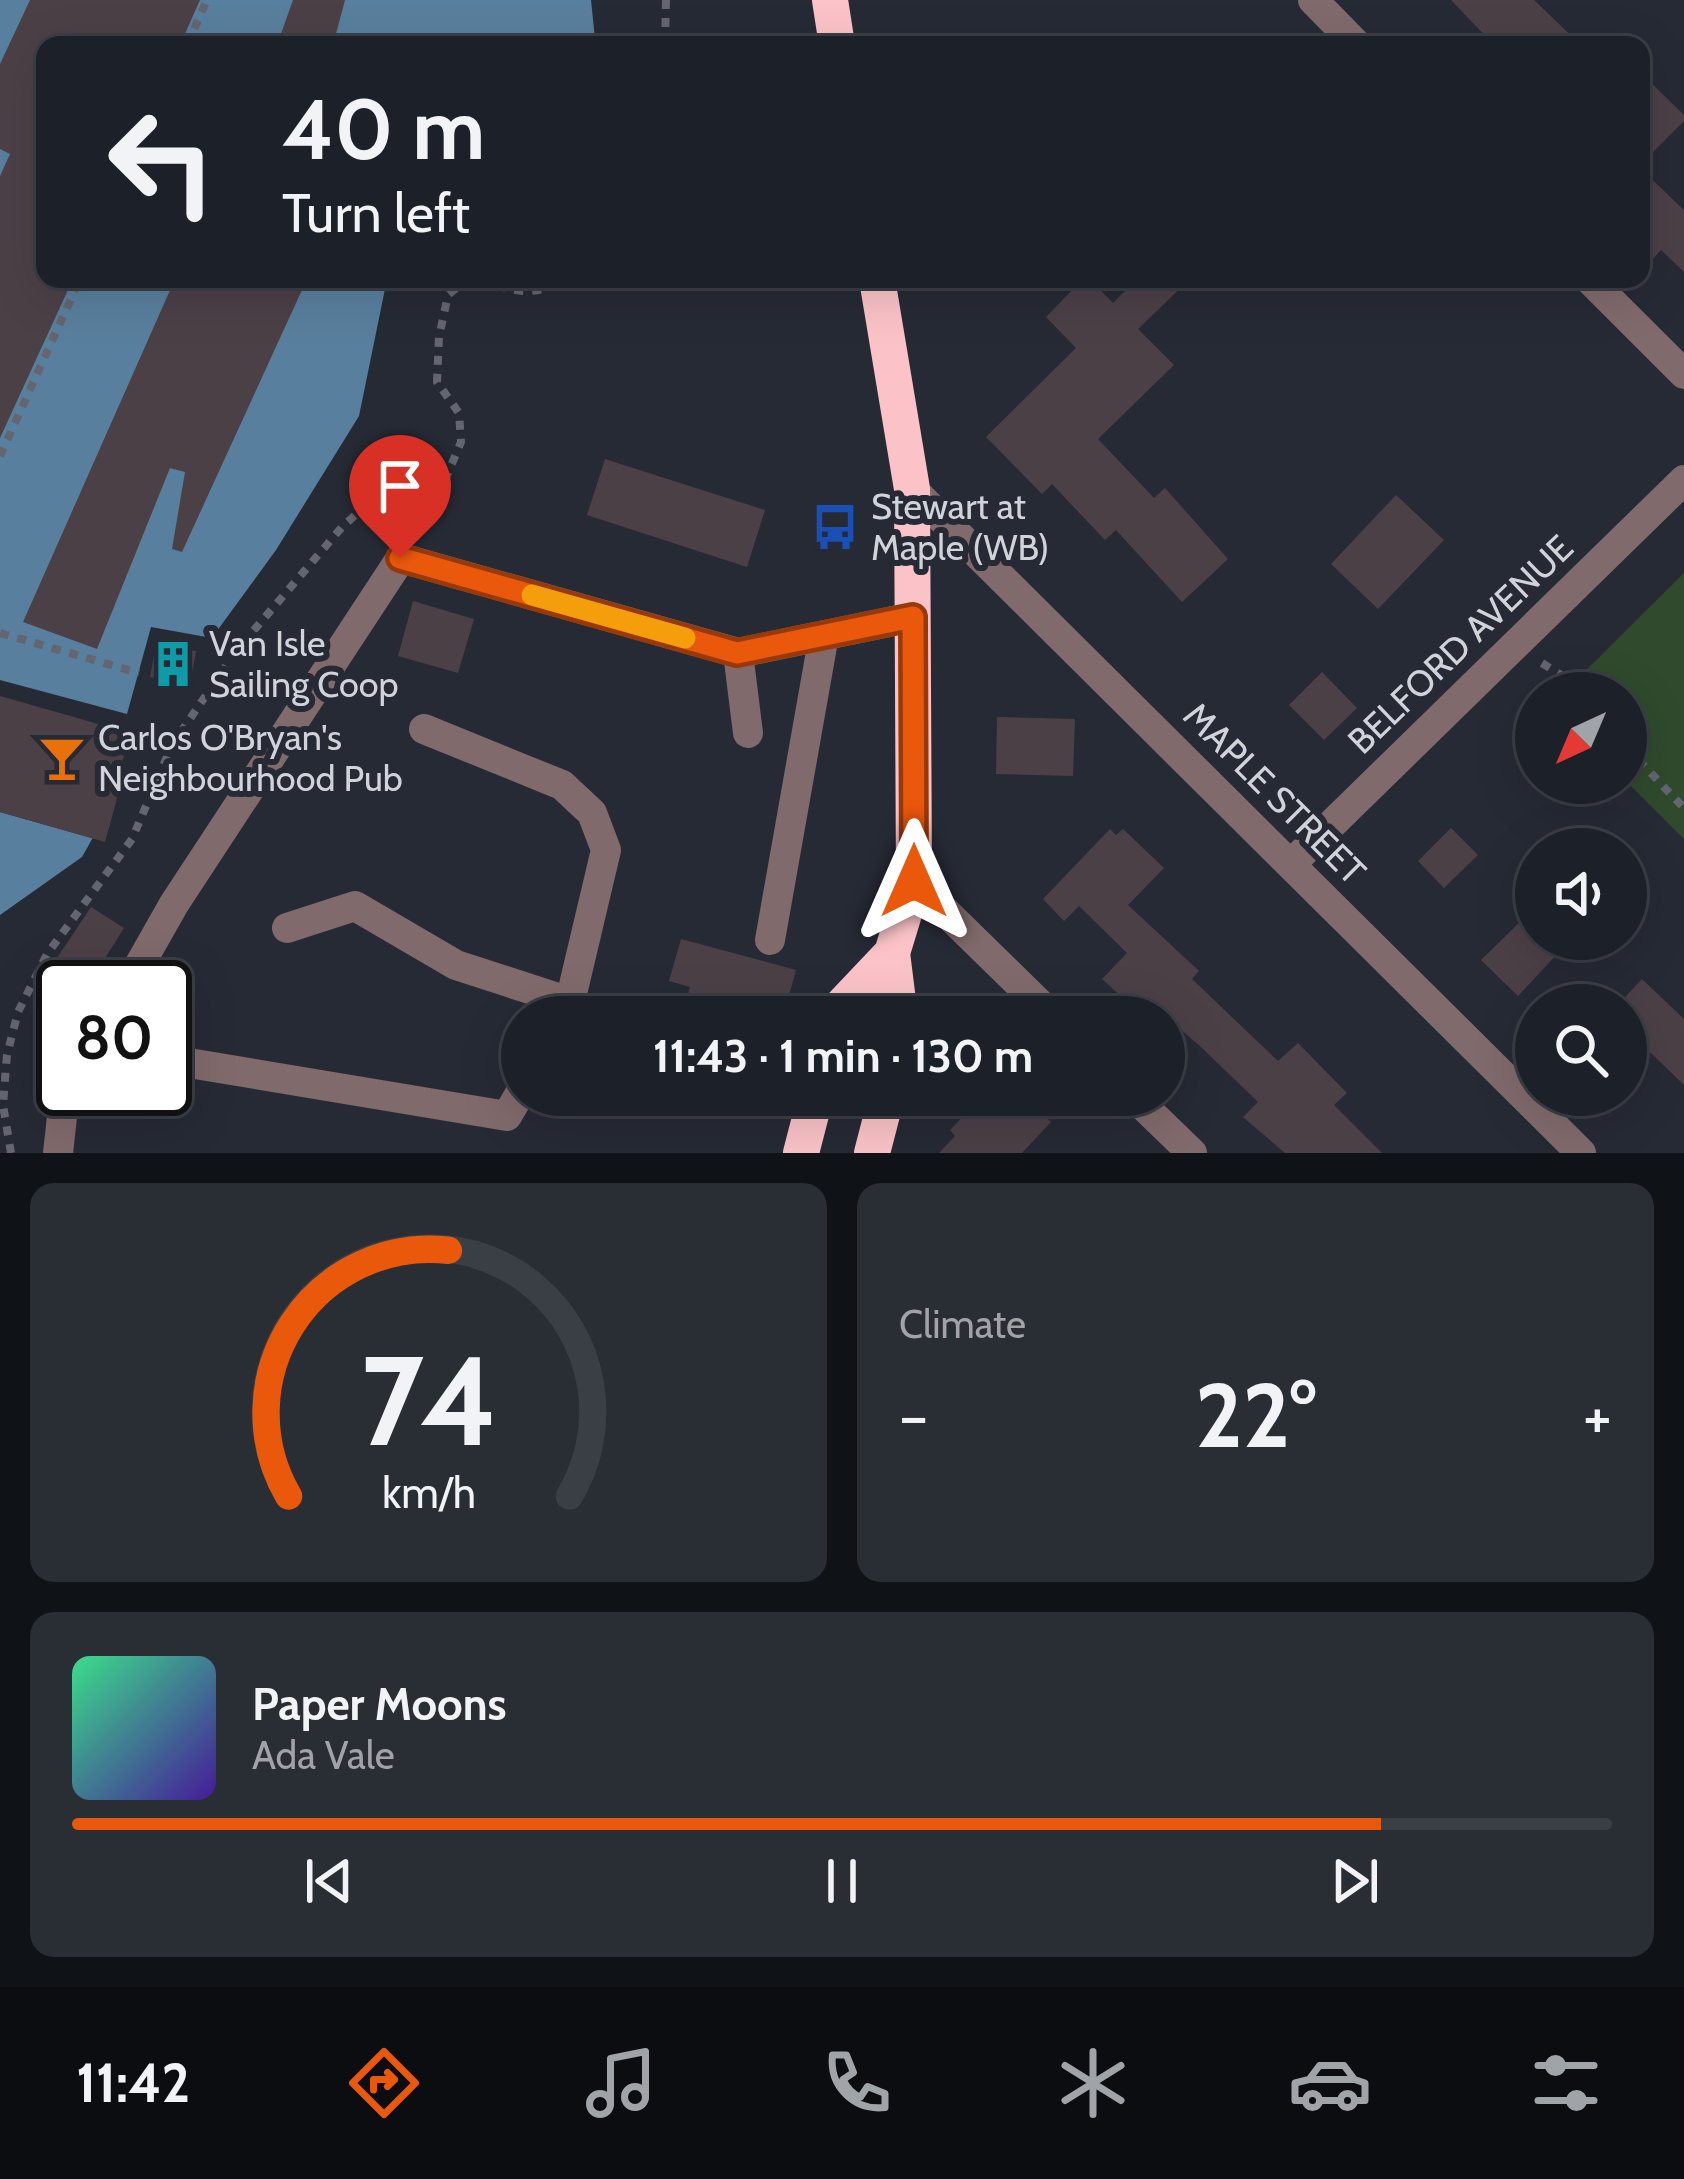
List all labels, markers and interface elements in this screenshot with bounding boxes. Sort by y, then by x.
text: 40 m [282,78,485,180]
icon: left [84,84,240,240]
text: Turn left [282,180,470,246]
pin [349,435,451,558]
icon: arrive [367,453,433,519]
place label: Stewart at Maple (WB) [871,484,1049,569]
bus stop icon: Stewart at Maple (WB) [810,502,860,552]
street label: BELFORD AVENUE [1338,526,1582,762]
place label: Van Isle Sailing Coop [209,621,399,706]
building icon: Van Isle Sailing Coop [148,639,198,689]
north arrow [1515,672,1647,804]
map controls [1515,672,1647,1116]
street label: MAPLE STREET [1175,693,1375,893]
place label: Carlos O'Bryan's Neighbourhood Pub [98,715,403,800]
bar icon: Carlos O'Bryan's Neighbourhood Pub [37,733,87,783]
position arrow [851,818,977,944]
button: sound [1515,828,1647,960]
speed limit sign: 80 [36,960,192,1116]
button: search [1515,984,1647,1116]
text: 11:43 · 1 min · 130 m [653,1029,1033,1083]
text: Climate [899,1300,1026,1348]
text: 74 [360,1325,497,1476]
text: 22° [1195,1360,1316,1470]
text: − [899,1375,928,1456]
text: + [1583,1375,1612,1456]
text: km/h [382,1466,475,1518]
text: Paper Moons [252,1677,507,1731]
text: Ada Vale [252,1731,395,1779]
icon: previous [296,1848,362,1914]
icon: pause [809,1848,875,1914]
icon: next [1322,1848,1388,1914]
icon: directions [342,2041,426,2125]
icon: music [579,2041,663,2125]
icon: phone [815,2041,899,2125]
icon: climate [1051,2041,1135,2125]
icon: car [1288,2041,1372,2125]
icon: filters [1524,2041,1608,2125]
text: 11:42 [76,2050,190,2116]

